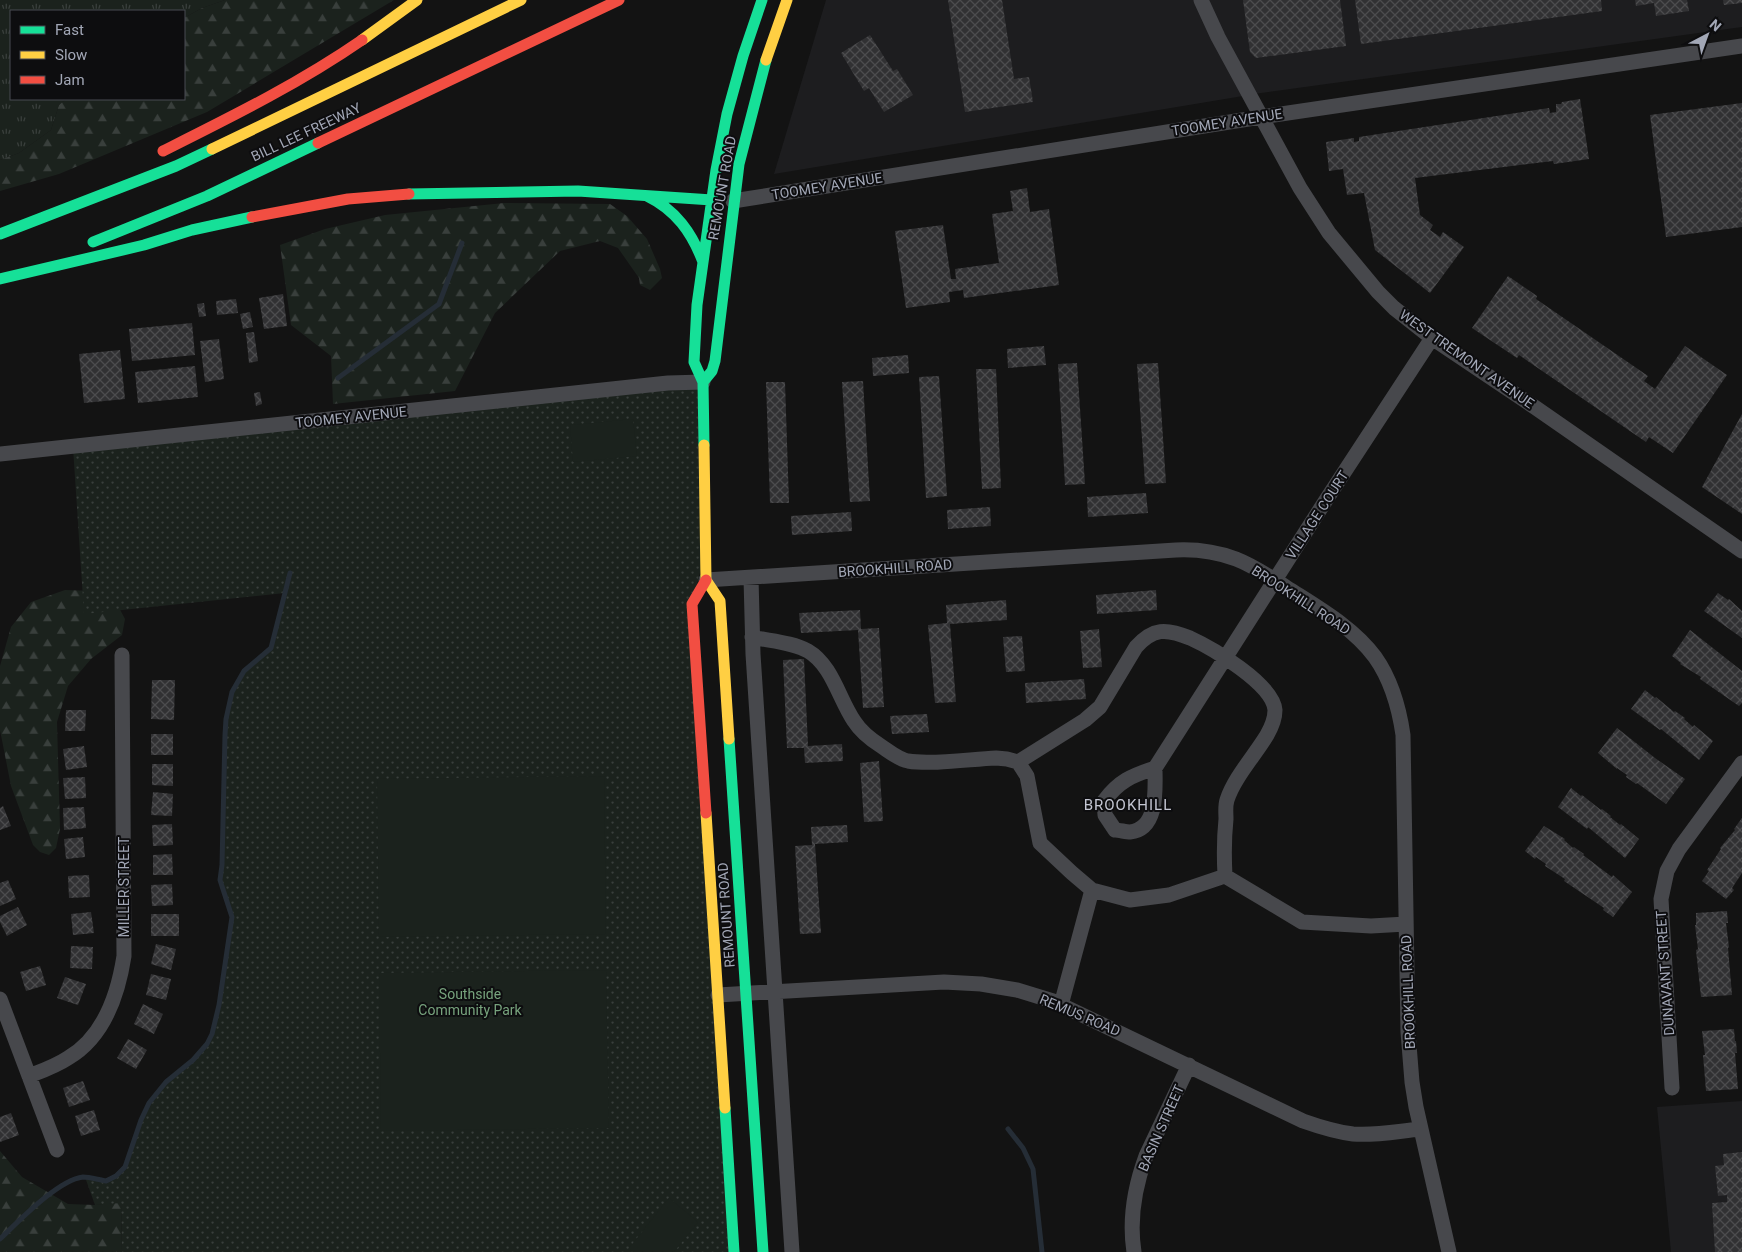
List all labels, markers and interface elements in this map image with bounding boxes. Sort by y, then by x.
legend [10,10,185,100]
north arrow [1682,10,1732,60]
text: N [1707,16,1725,34]
text: Fast [55,21,84,39]
text: Slow [55,46,87,64]
text: Jam [55,71,85,89]
street label: BILL LEE FREEWAY [249,99,364,164]
street label: TOOMEY AVENUE [1170,105,1284,139]
street label: REMOUNT ROAD [705,135,739,241]
street label: TOOMEY AVENUE [770,169,884,203]
street label: WEST TREMONT AVENUE [1397,306,1537,412]
street label: TOOMEY AVENUE [295,403,408,431]
street label: VILLAGE COURT [1282,467,1352,562]
street label: BROOKHILL ROAD [837,556,953,580]
street label: BROOKHILL ROAD [1249,562,1353,638]
district label: BROOKHILL [1084,796,1172,814]
street label: MILLER STREET [116,836,132,937]
street label: REMOUNT ROAD [714,862,738,968]
street label: DUNAVANT STREET [1653,909,1677,1036]
street label: BROOKHILL ROAD [1398,935,1418,1049]
park label: Southside Community Park [418,986,523,1018]
street label: REMUS ROAD [1037,991,1123,1039]
street label: BASIN STREET [1135,1082,1188,1174]

